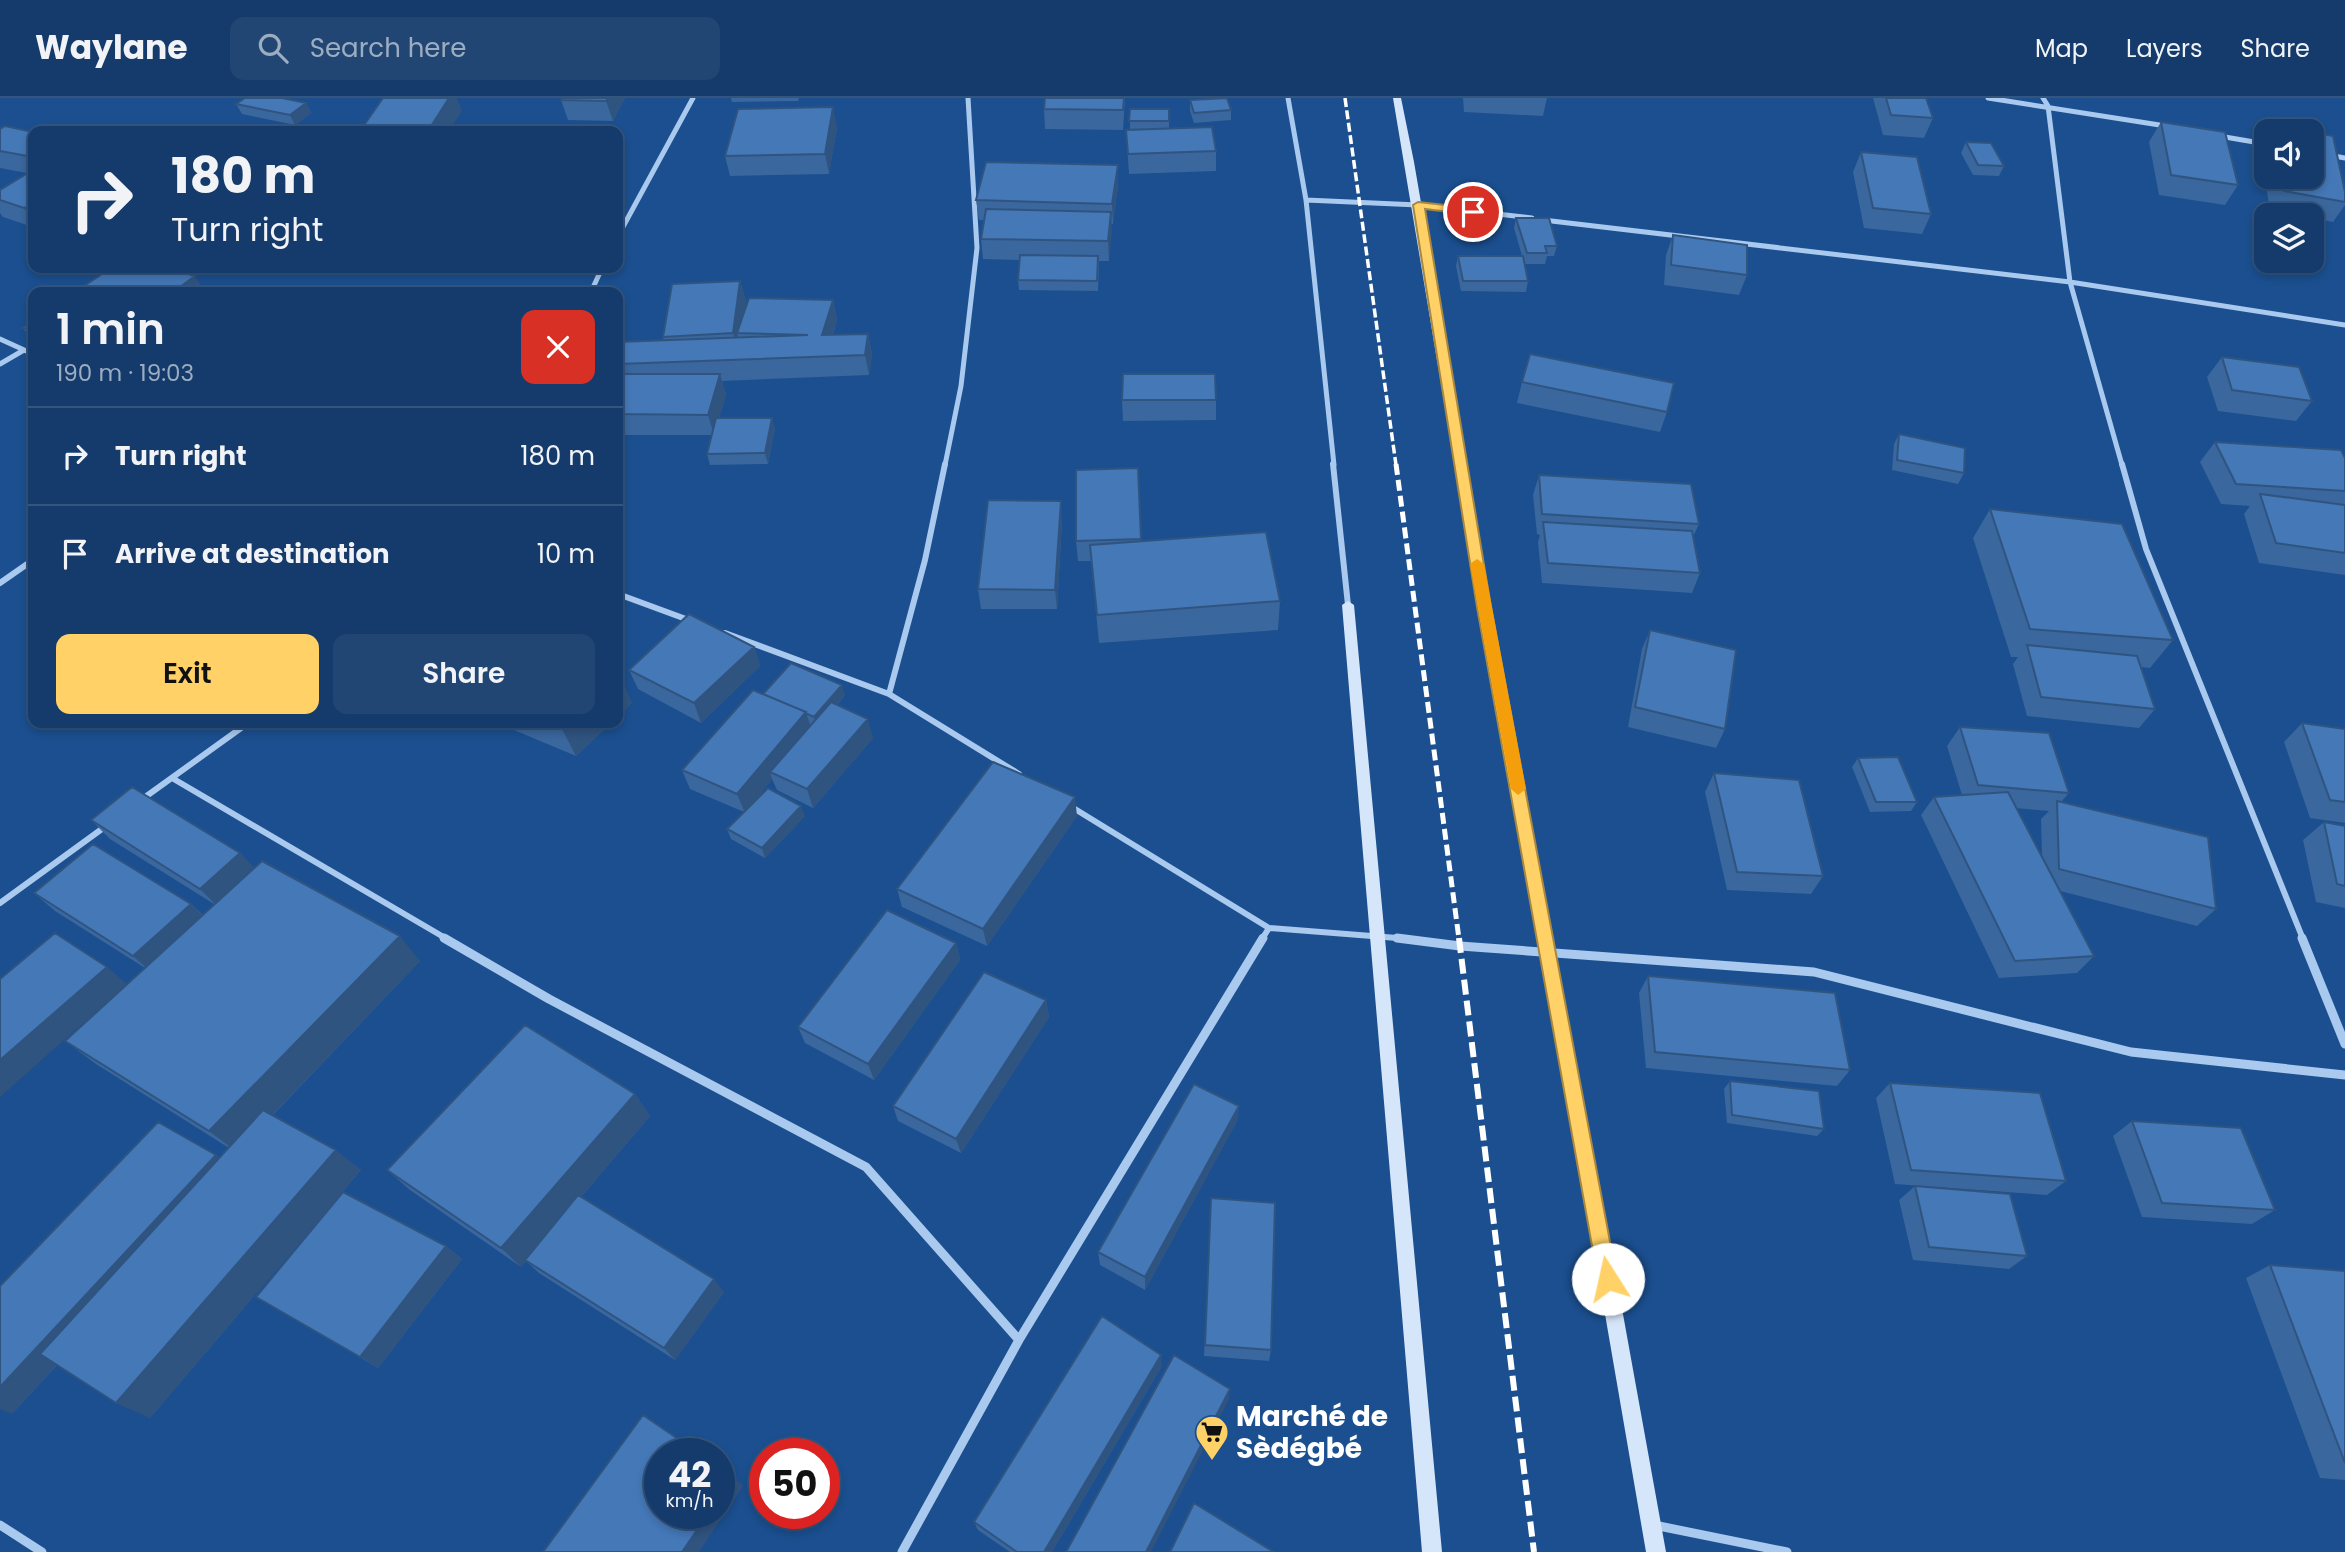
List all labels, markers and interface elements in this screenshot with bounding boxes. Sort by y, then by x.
search box [230,17,720,80]
text: Waylane [35,24,188,71]
icon: search [254,29,292,67]
text: Search here [310,30,466,66]
text: Map [2035,32,2088,65]
text: Layers [2126,32,2202,65]
text: Share [2240,32,2310,65]
map controls [2254,119,2324,273]
button: sound [2254,119,2324,189]
text: 180 m [171,142,315,210]
icon: right [56,154,147,245]
pin [1443,182,1503,242]
icon: arrive [1454,193,1492,231]
button: layers [2254,203,2324,273]
text: Turn right [171,207,323,252]
text: 1 min [56,300,165,359]
button: close [521,310,595,384]
text: 190 m · 19:03 [56,357,194,389]
icon: right [56,437,94,475]
text: Turn right [115,438,247,474]
text: 180 m [520,438,595,474]
icon: arrive [56,535,94,573]
text: Arrive at destination [115,536,390,572]
text: 10 m [537,536,595,572]
button: Exit [56,634,319,714]
button: Share [333,634,595,714]
position arrow [1571,1242,1645,1316]
place label: Marché de Sèdégbé [1236,1397,1388,1468]
supermarket icon: Marché de Sèdégbé [1193,1413,1231,1462]
speed limit sign: 50 [749,1438,840,1529]
text: 42 [668,1450,711,1499]
text: km/h [666,1488,713,1513]

